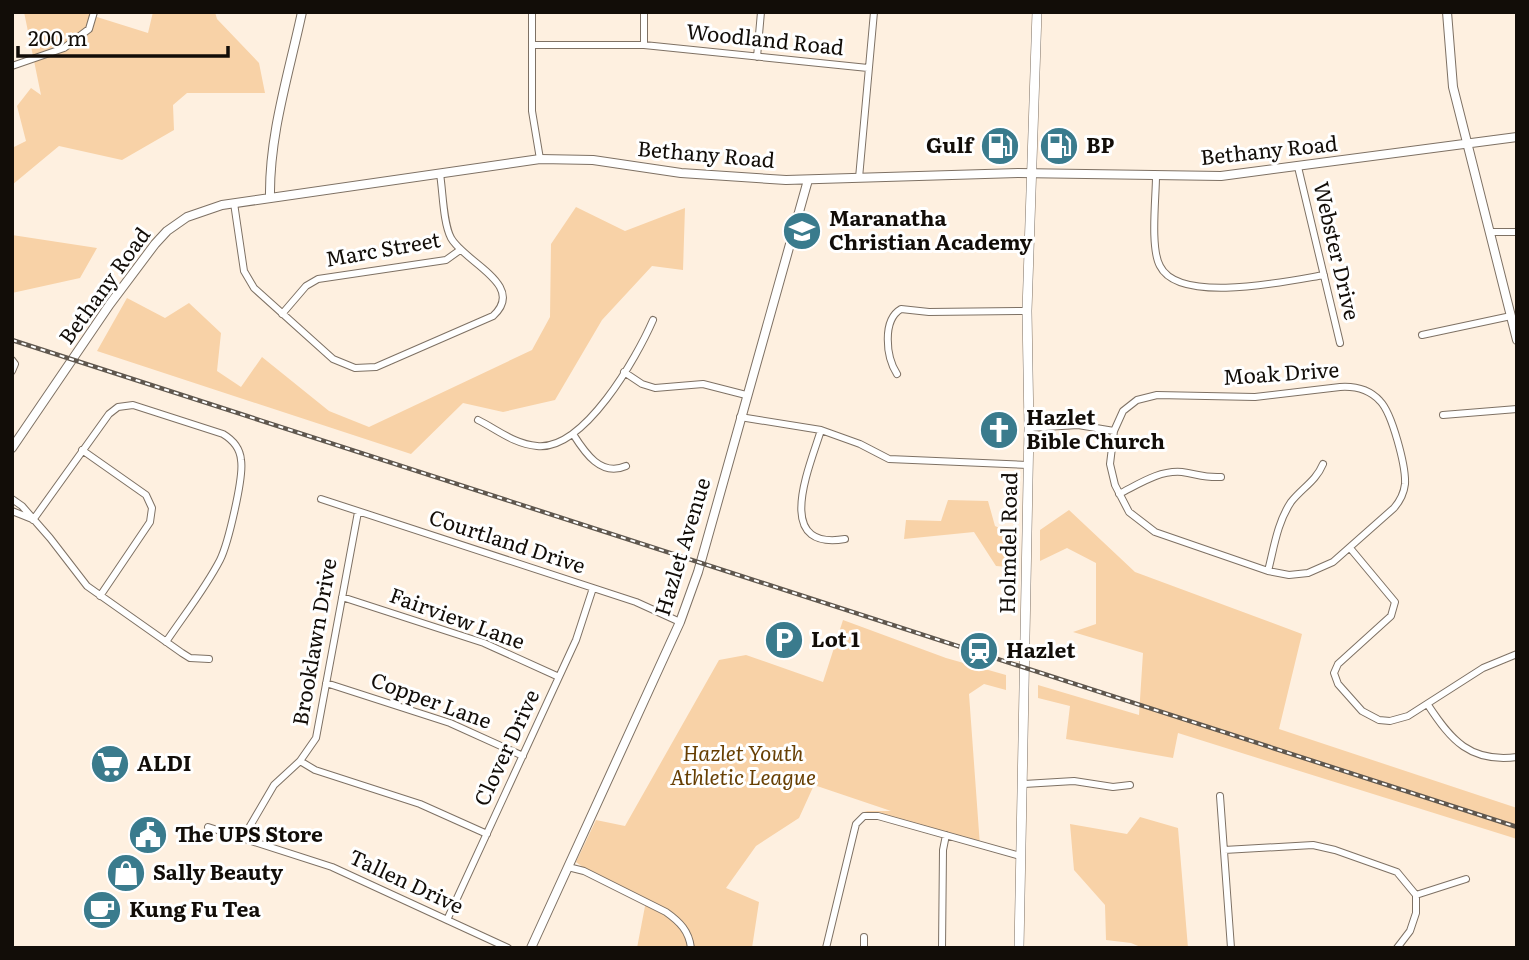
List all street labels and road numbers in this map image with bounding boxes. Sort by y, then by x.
street label: Woodland Road [685,14,846,61]
street label: Bethany Road [1199,126,1339,171]
street label: Bethany Road [636,131,776,174]
street label: Webster Drive [1307,178,1369,323]
street label: Bethany Road [50,220,156,349]
street label: Marc Street [323,222,443,273]
street label: Moak Drive [1222,352,1340,391]
street label: Holmdel Road [990,472,1023,614]
street label: Hazlet Avenue [645,473,716,619]
street label: Courtland Drive [426,500,590,580]
street label: Brooklawn Drive [283,555,343,728]
street label: Fairview Lane [386,578,530,656]
street label: Copper Lane [367,662,497,735]
street label: Clover Drive [464,684,545,810]
street label: Tallen Drive [345,840,470,920]

